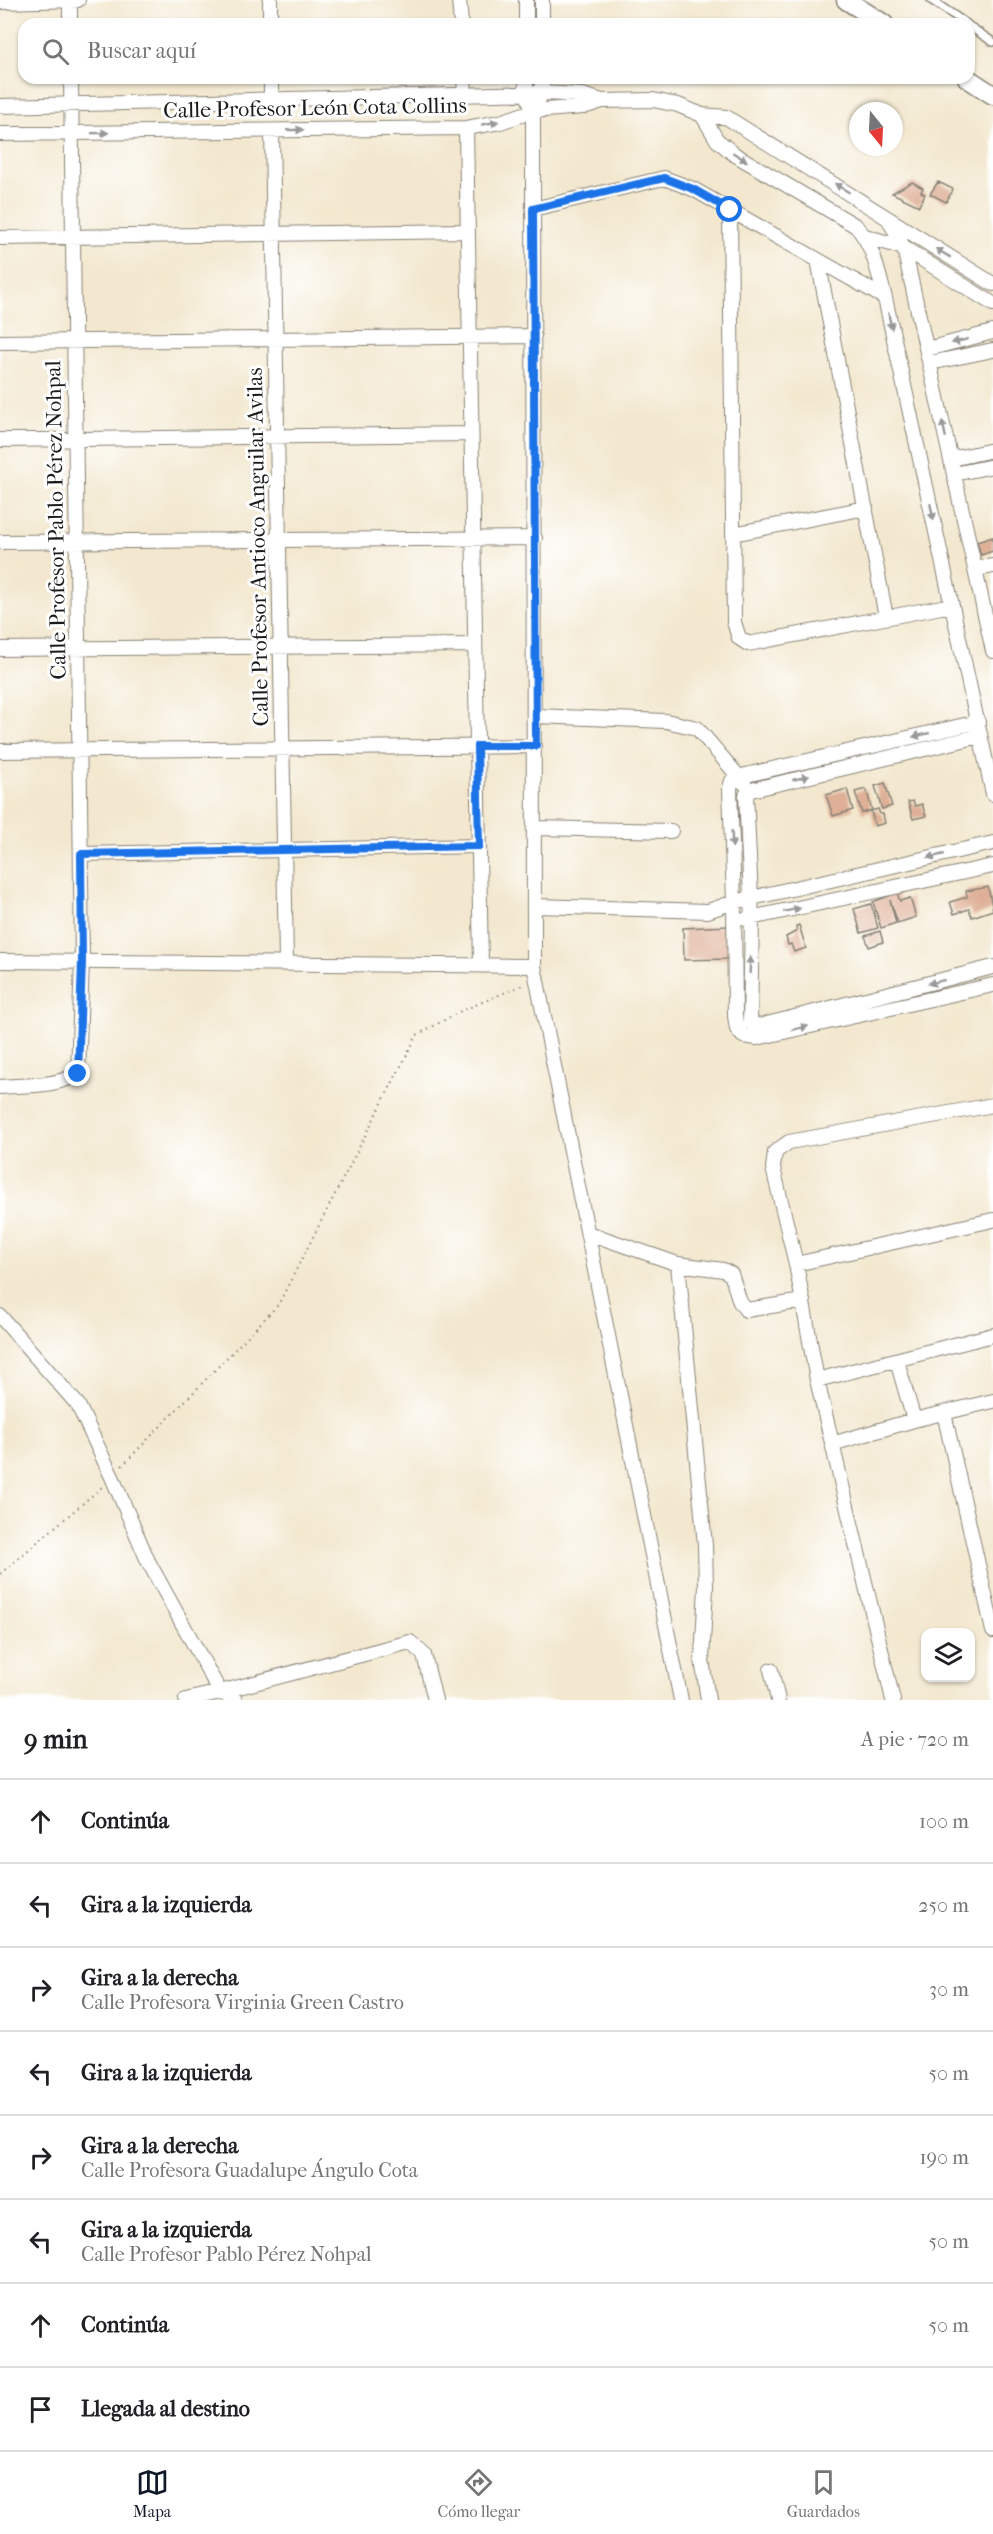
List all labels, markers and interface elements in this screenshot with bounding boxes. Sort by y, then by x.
search box [18,18,975,84]
icon: search [39,35,72,68]
text: Buscar aquí [87,38,196,64]
street label: Calle Profesor León Cota Collins [163,92,467,124]
north arrow [849,102,903,156]
one-way arrow [481,119,500,128]
one-way arrow [286,125,305,135]
one-way arrow [91,128,110,138]
one-way arrow [732,152,748,163]
one-way arrow [834,182,850,193]
route start [716,196,742,222]
one-way arrow [935,248,951,259]
one-way arrow [886,312,895,331]
one-way arrow [951,336,969,346]
street label: Calle Profesor Pablo Pérez Nohpal [40,360,72,680]
street label: Calle Profesor Antioco Anguilar Avilas [242,367,274,727]
one-way arrow [939,420,948,439]
one-way arrow [928,502,937,521]
one-way arrow [911,731,930,740]
one-way arrow [792,773,811,783]
one-way arrow [727,830,736,849]
one-way arrow [927,852,945,862]
one-way arrow [783,904,801,914]
one-way arrow [746,956,755,975]
one-way arrow [927,977,945,987]
one-way arrow [791,1023,810,1032]
route end [64,1060,90,1086]
map controls [921,1628,975,1682]
button: layers [921,1628,975,1682]
text: 9 min [24,1724,88,1755]
text: A pie · 720 m [861,1728,969,1751]
icon: ahead [24,1805,57,1838]
text: Continúa [81,1808,169,1834]
text: 100 m [919,1810,969,1833]
icon: left [24,1889,57,1922]
text: Gira a la izquierda [81,1892,252,1918]
text: 250 m [918,1894,969,1917]
text: Gira a la derecha [81,1965,238,1991]
icon: right [24,1973,57,2006]
text: 30 m [929,1978,969,2001]
text: Calle Profesora Virginia Green Castro [81,1991,404,2014]
icon: left [24,2057,57,2090]
text: Gira a la izquierda [81,2060,252,2086]
text: 50 m [928,2062,969,2085]
text: Gira a la derecha [81,2133,238,2159]
icon: right [24,2141,57,2174]
text: 190 m [919,2146,969,2169]
text: Calle Profesora Guadalupe Ángulo Cota [81,2159,418,2182]
text: Gira a la izquierda [81,2217,252,2243]
icon: left [24,2225,57,2258]
text: 50 m [928,2230,969,2253]
text: Calle Profesor Pablo Pérez Nohpal [81,2243,371,2266]
icon: ahead [24,2309,57,2342]
text: Continúa [81,2312,169,2338]
text: 50 m [928,2314,969,2337]
icon: arrive [24,2393,57,2426]
text: Llegada al destino [81,2396,250,2422]
tab: Mapa [133,2466,171,2521]
tab: Cómo llegar [437,2466,520,2521]
tab: Guardados [787,2466,860,2521]

